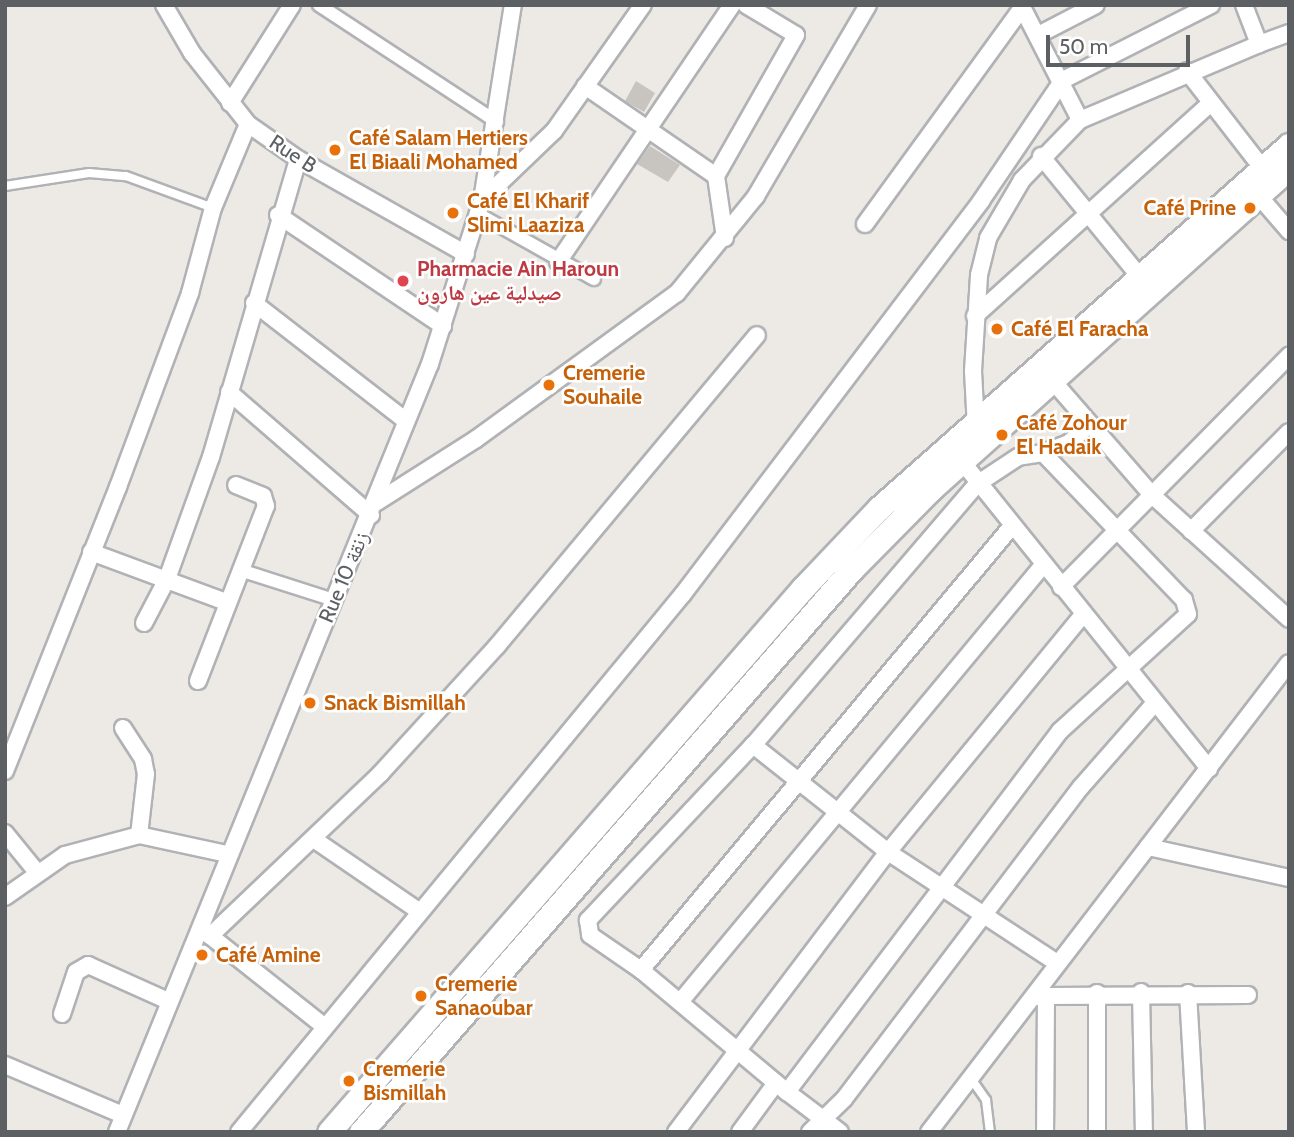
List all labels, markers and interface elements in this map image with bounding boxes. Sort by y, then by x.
scale bar [1049,21,1192,65]
text: 50 m [1059,34,1108,59]
place label: Café Salam Hertiers El Biaali Mohamed [349,125,528,175]
street label: Rue B [265,129,321,179]
marker: Café Salam Hertiers El Biaali Mohamed [327,142,343,158]
place label: Café El Kharif Slimi Laaziza [467,188,589,238]
place label: Café Prine [1144,195,1236,221]
marker: Café Prine [1242,200,1258,216]
marker: Café El Kharif Slimi Laaziza [445,205,461,221]
place label: Pharmacie Ain Haroun صيدلية عين هارون [417,256,619,306]
marker: Pharmacie Ain Haroun صيدلية عين هارون [395,273,411,289]
place label: Café El Faracha [1011,316,1148,342]
marker: Café El Faracha [989,321,1005,337]
place label: Cremerie Souhaile [563,360,645,410]
marker: Cremerie Souhaile [541,377,557,393]
place label: Café Zohour El Hadaik [1016,410,1127,460]
marker: Café Zohour El Hadaik [994,427,1010,443]
street label: Rue 10 زنقة [314,528,374,626]
place label: Snack Bismillah [324,690,466,716]
marker: Snack Bismillah [302,695,318,711]
place label: Café Amine [216,942,321,968]
marker: Café Amine [194,947,210,963]
place label: Cremerie Sanaoubar [435,971,533,1021]
marker: Cremerie Sanaoubar [413,988,429,1004]
place label: Cremerie Bismillah [363,1056,446,1106]
marker: Cremerie Bismillah [341,1073,357,1089]

